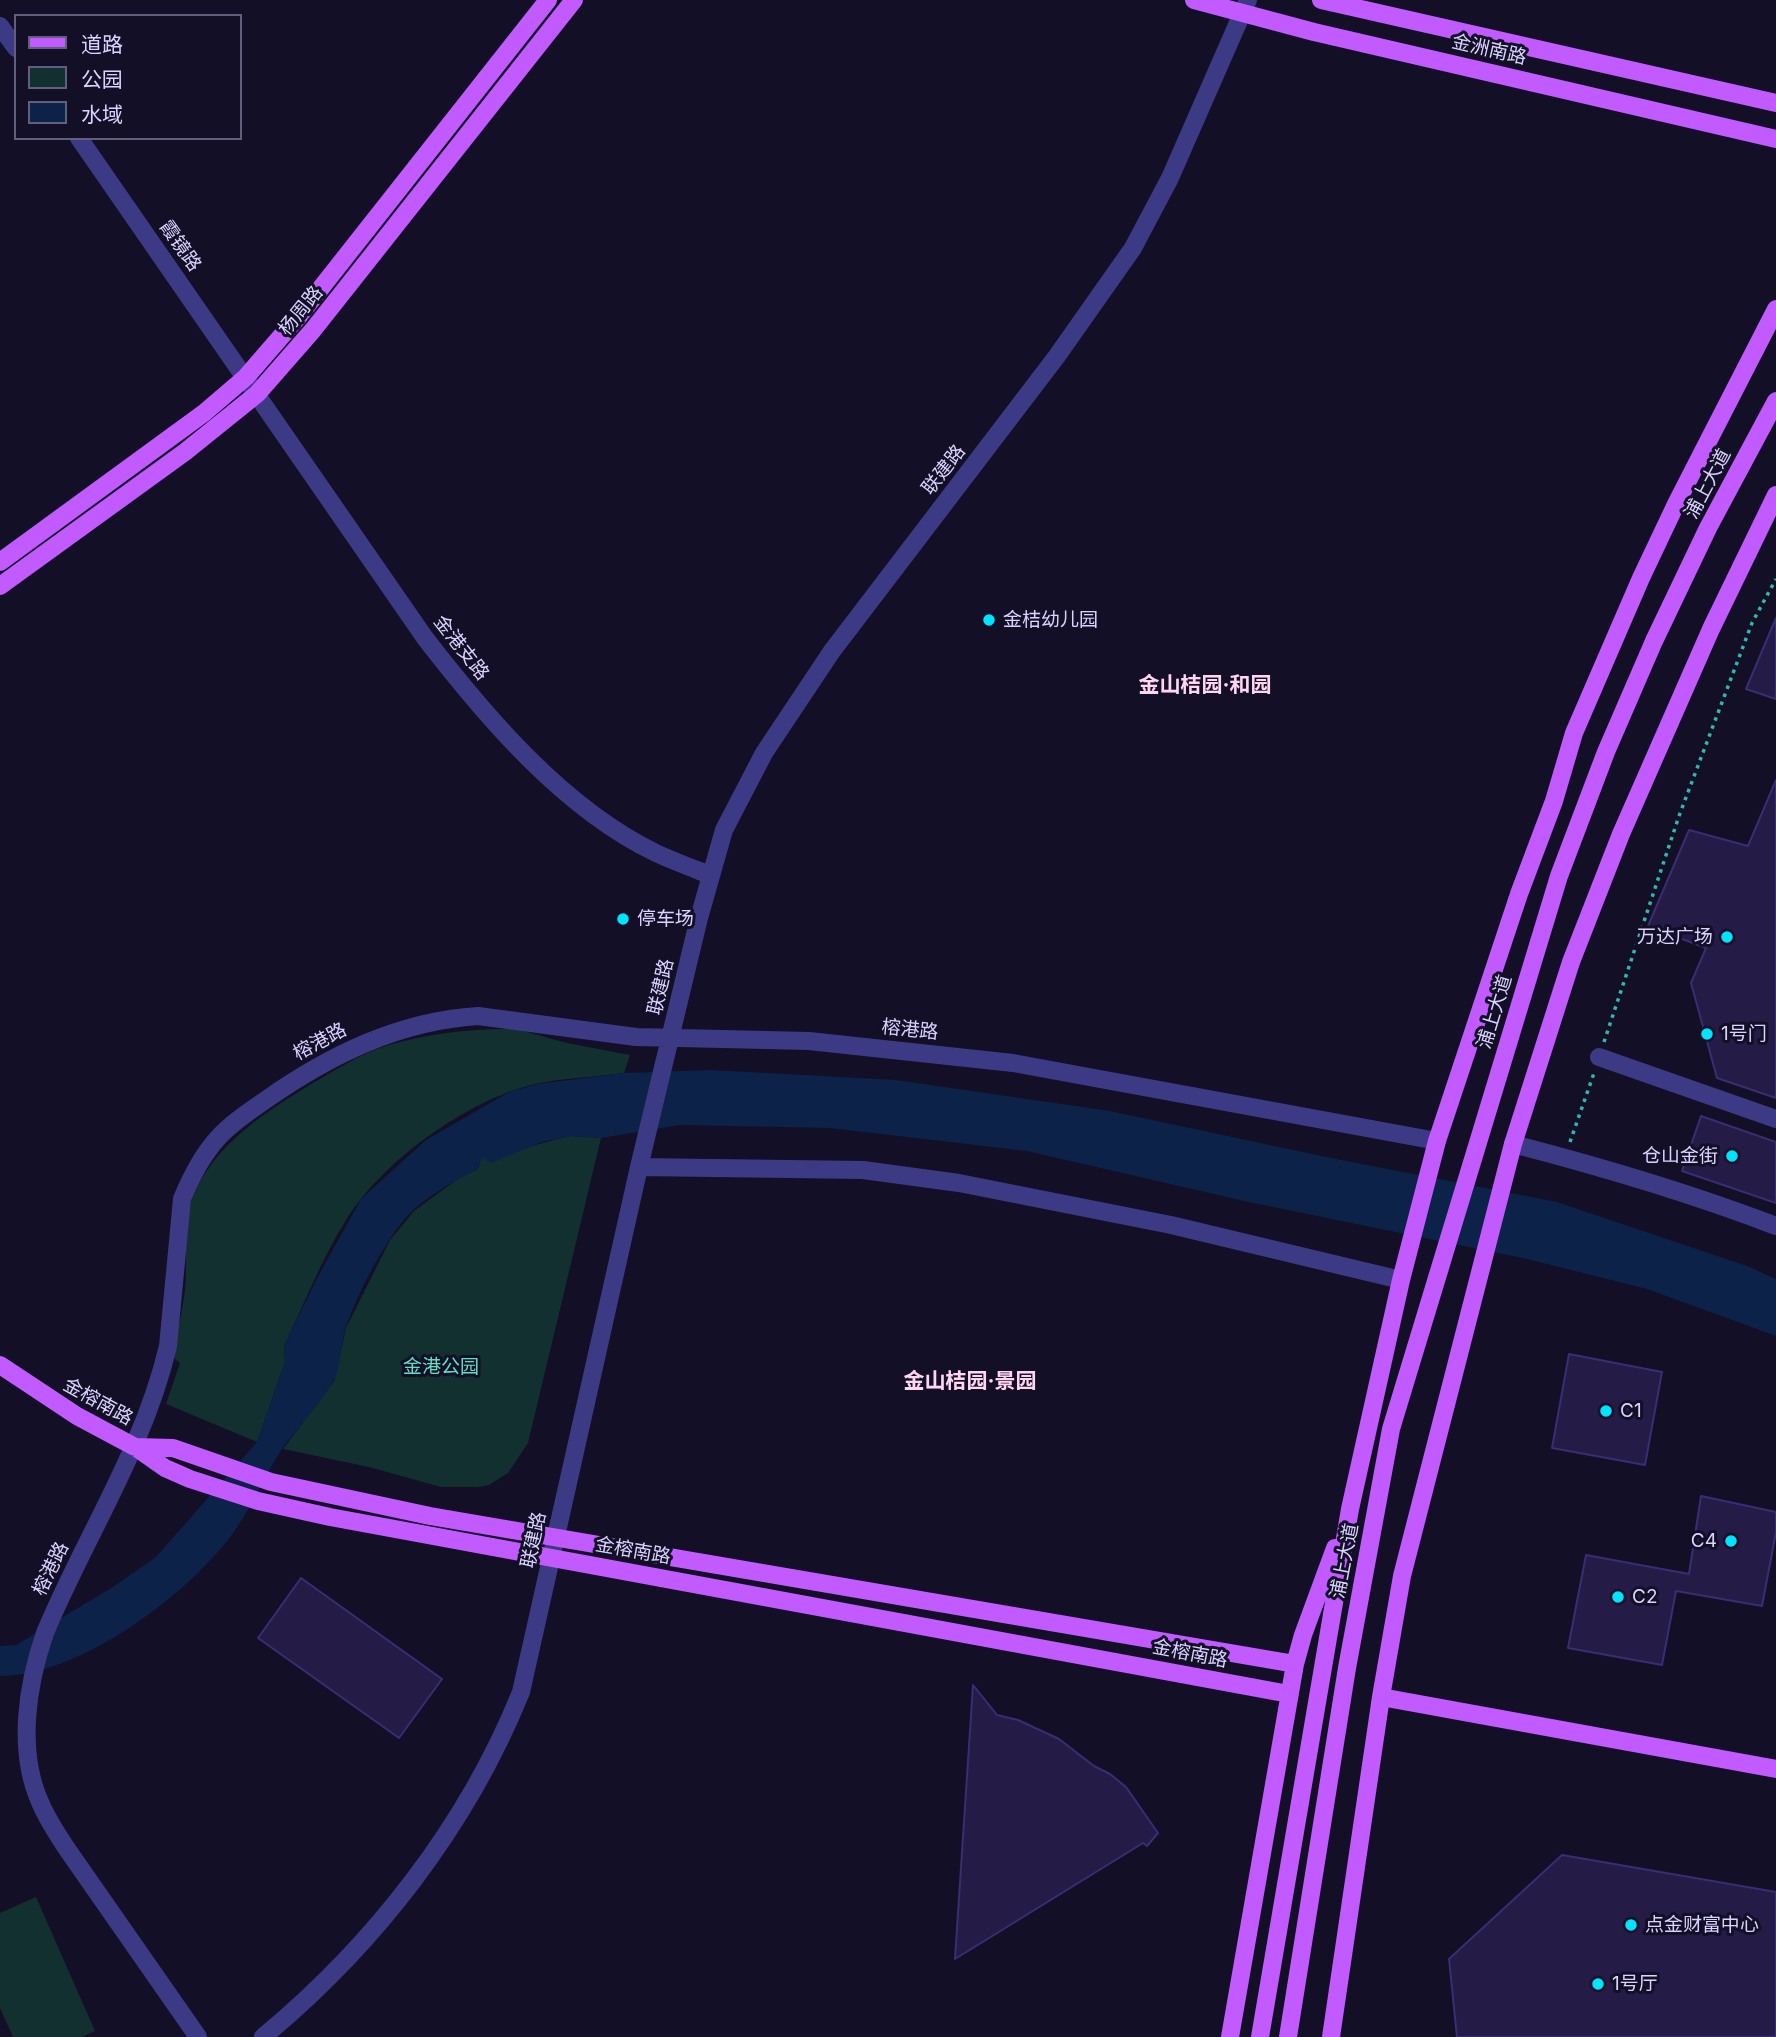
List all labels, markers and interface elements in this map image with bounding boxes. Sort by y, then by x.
legend [14,14,242,140]
street label: 金洲南路 [1449,30,1529,70]
text: 道路 [81,32,123,57]
text: 公园 [81,67,123,92]
text: 水域 [81,102,123,127]
street label: 霞镜路 [154,216,206,276]
street label: 杨周路 [274,282,328,340]
street label: 联建路 [917,441,971,499]
street label: 浦上大道 [1680,445,1736,523]
place label: 金桔幼儿园 [1003,609,1098,631]
street label: 金港支路 [429,611,493,685]
marker: 金桔幼儿园 [981,612,997,628]
district label: 金山桔园·和园 [1138,673,1272,699]
place label: 停车场 [637,908,694,930]
marker: 停车场 [615,911,631,927]
place label: 万达广场 [1637,926,1713,948]
marker: 万达广场 [1719,929,1735,945]
street label: 联建路 [643,957,679,1017]
street label: 浦上大道 [1473,972,1517,1052]
street label: 榕港路 [880,1016,940,1044]
street label: 榕港路 [289,1019,351,1065]
place label: 1号门 [1721,1023,1767,1045]
marker: 1号门 [1699,1026,1715,1042]
place label: 仓山金街 [1642,1145,1718,1167]
marker: 仓山金街 [1724,1148,1740,1164]
park label: 金港公园 [403,1356,479,1378]
district label: 金山桔园·景园 [903,1369,1037,1395]
street label: 金榕南路 [59,1374,137,1430]
place label: C1 [1620,1400,1642,1422]
marker: C1 [1598,1403,1614,1419]
street label: 联建路 [517,1510,551,1570]
street label: 浦上大道 [1327,1522,1363,1600]
place label: C4 [1691,1530,1717,1552]
street label: 金榕南路 [594,1533,672,1569]
marker: C4 [1723,1533,1739,1549]
street label: 榕港路 [28,1538,74,1600]
place label: C2 [1632,1586,1657,1608]
marker: C2 [1610,1589,1626,1605]
street label: 金榕南路 [1151,1636,1229,1672]
place label: 点金财富中心 [1645,1914,1759,1936]
marker: 点金财富中心 [1623,1917,1639,1933]
place label: 1号厅 [1612,1973,1658,1995]
marker: 1号厅 [1590,1976,1606,1992]

